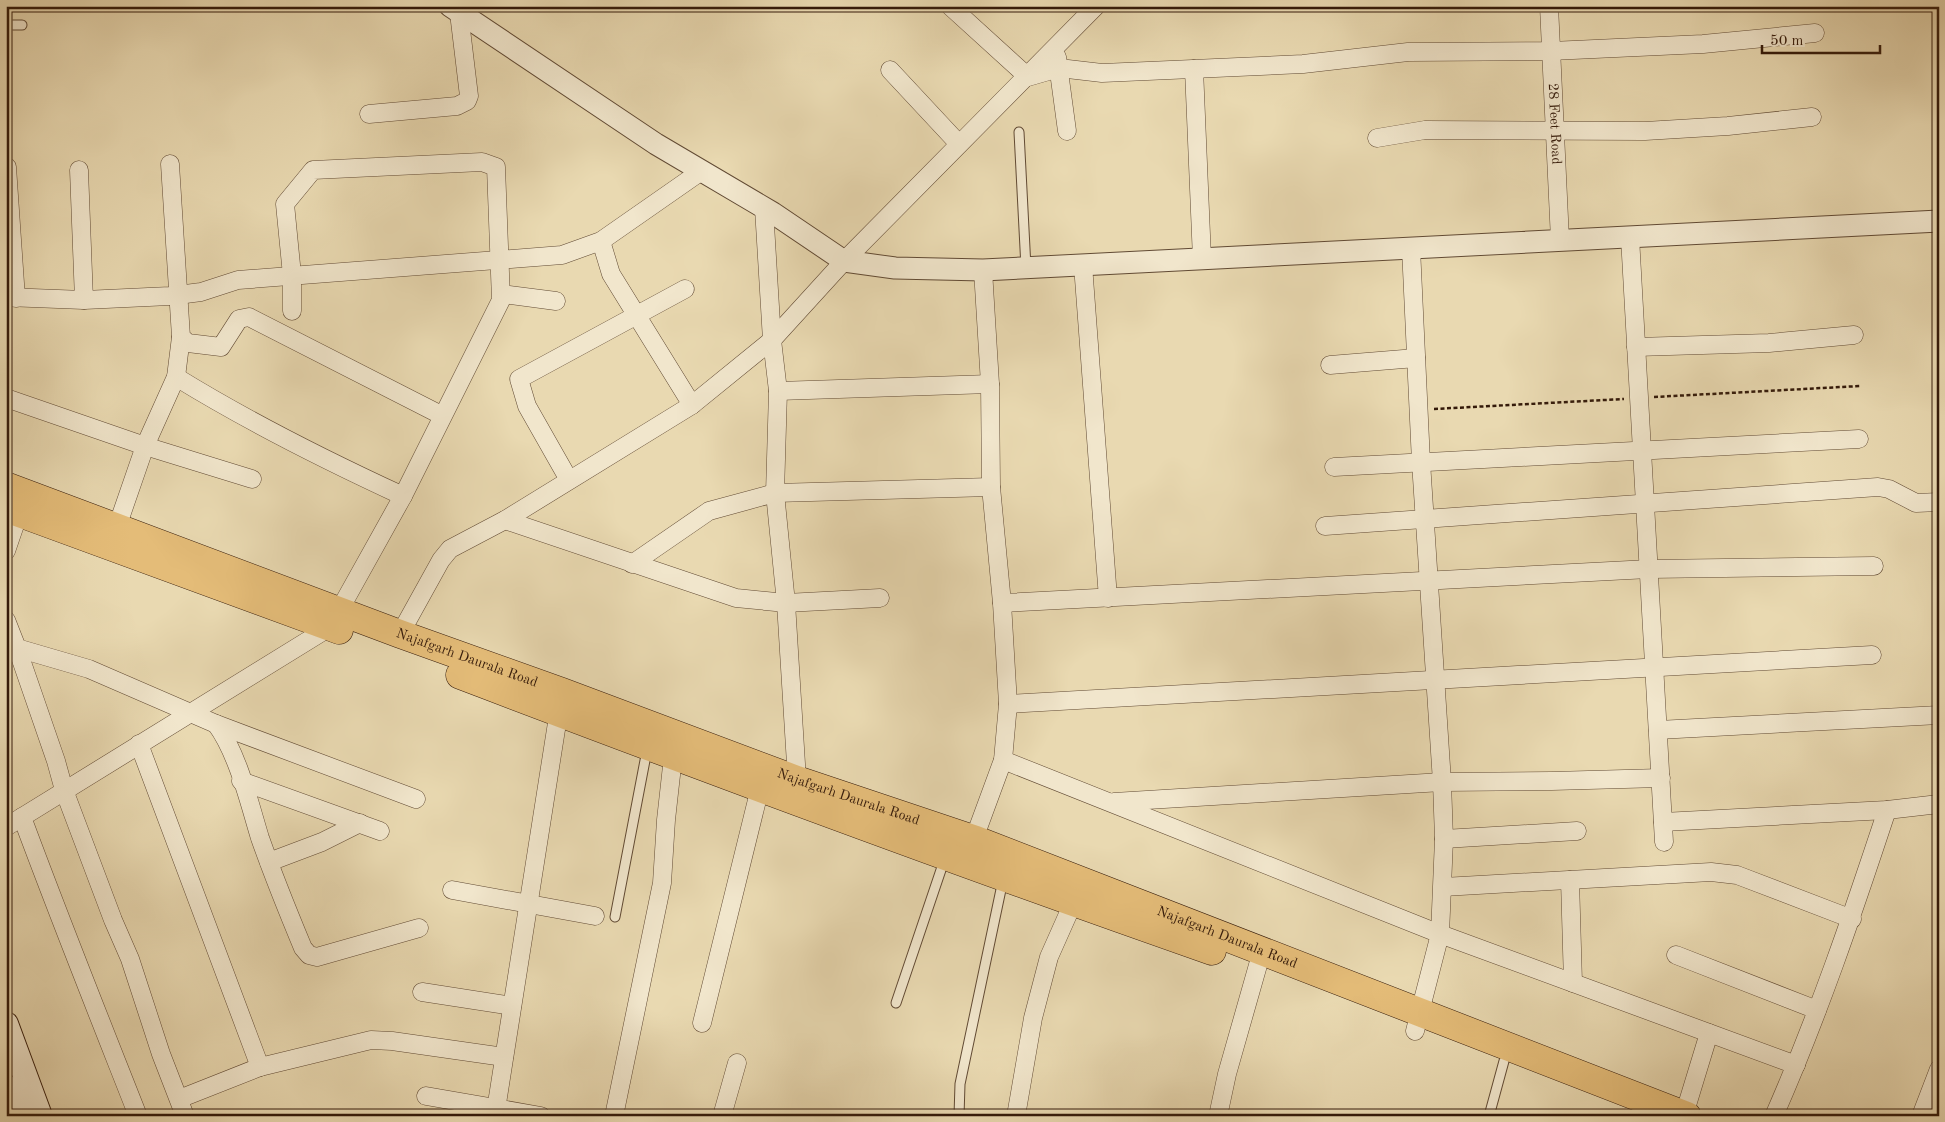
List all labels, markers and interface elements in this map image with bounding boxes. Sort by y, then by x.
scale bar [1762,22,1880,54]
text: 50 m [1770,34,1804,49]
street label: 28 Feet Road [1546,83,1563,165]
street label: Najafgarh Daurala Road [394,626,540,690]
street label: Najafgarh Daurala Road [775,766,921,828]
street label: Najafgarh Daurala Road [1155,904,1299,971]

